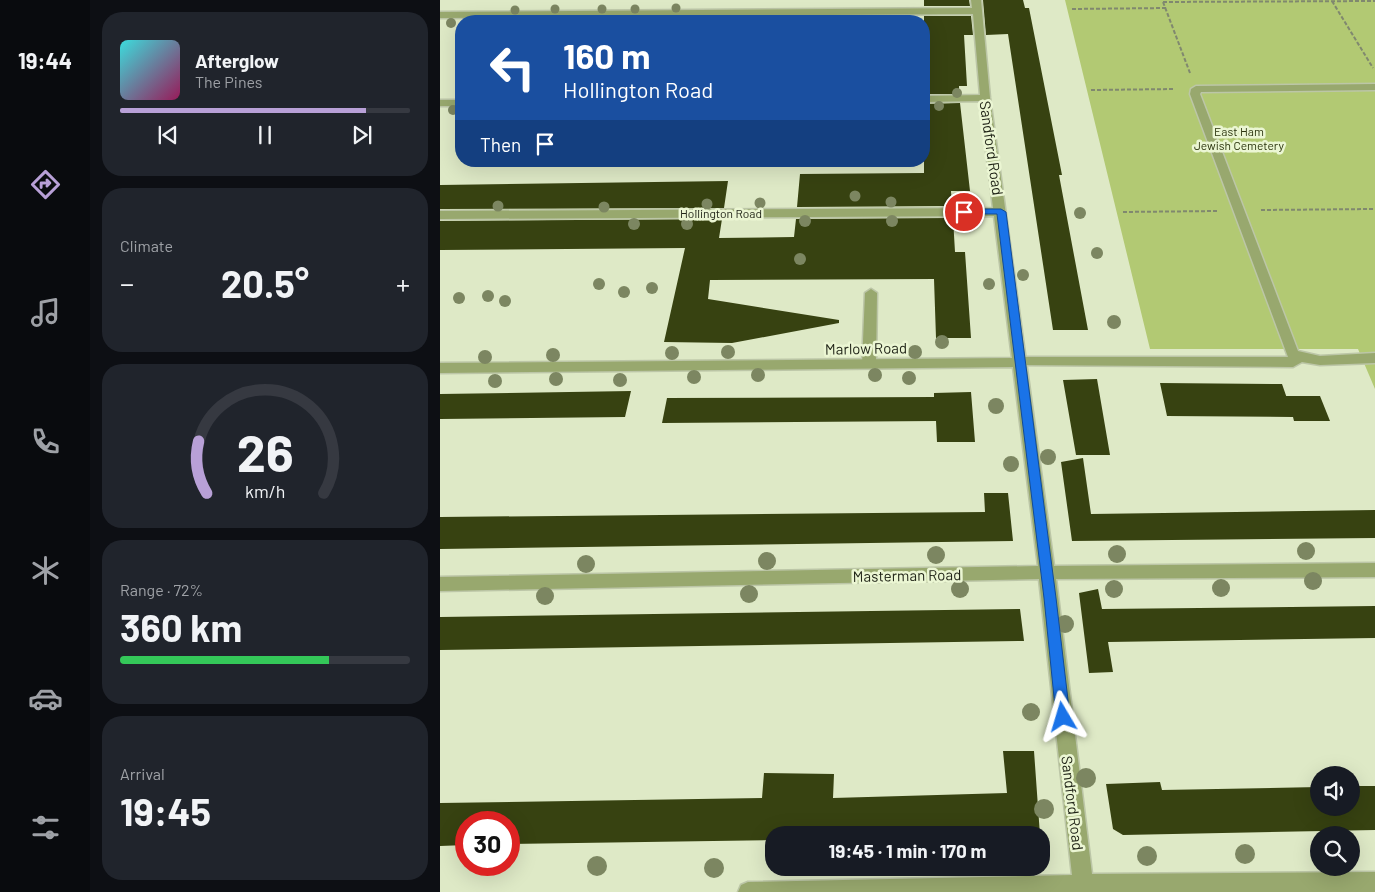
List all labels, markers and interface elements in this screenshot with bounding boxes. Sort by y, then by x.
text: 160 m [563,34,650,76]
icon: left [480,35,545,100]
text: 19:44 [18,47,72,73]
text: Afterglow [195,49,279,72]
text: The Pines [195,72,263,91]
text: Hollington Road [563,76,713,102]
street label: Sandford Road [976,100,1008,196]
icon: previous [154,121,182,149]
icon: pause [251,121,279,149]
icon: next [348,121,376,149]
park label: East Ham Jewish Cemetery [1194,124,1285,152]
icon: arrive [531,130,559,158]
text: Then [480,133,521,156]
icon: directions [28,167,63,202]
pin [943,191,985,233]
icon: arrive [950,198,978,226]
street label: Hollington Road [680,206,762,220]
text: Climate [120,236,173,255]
text: 20.5° [221,260,309,306]
text: − [120,266,134,300]
text: + [396,266,410,300]
icon: music [28,295,63,330]
street label: Marlow Road [825,338,907,358]
text: 26 [236,420,294,482]
icon: phone [28,424,63,459]
text: km/h [245,480,285,502]
icon: climate [28,553,63,588]
street label: Masterman Road [853,565,961,585]
text: Range · 72% [120,580,203,599]
text: 360 km [120,604,242,650]
icon: car [28,681,63,716]
position arrow [1036,690,1088,742]
street label: Sandford Road [1058,755,1088,851]
text: Arrival [120,764,165,783]
map controls [1310,766,1360,876]
button: sound [1310,766,1360,816]
text: 19:45 [120,788,211,834]
icon: filters [28,810,63,845]
speed limit sign: 30 [455,811,520,876]
button: search [1310,826,1360,876]
text: 19:45 · 1 min · 170 m [829,839,986,862]

